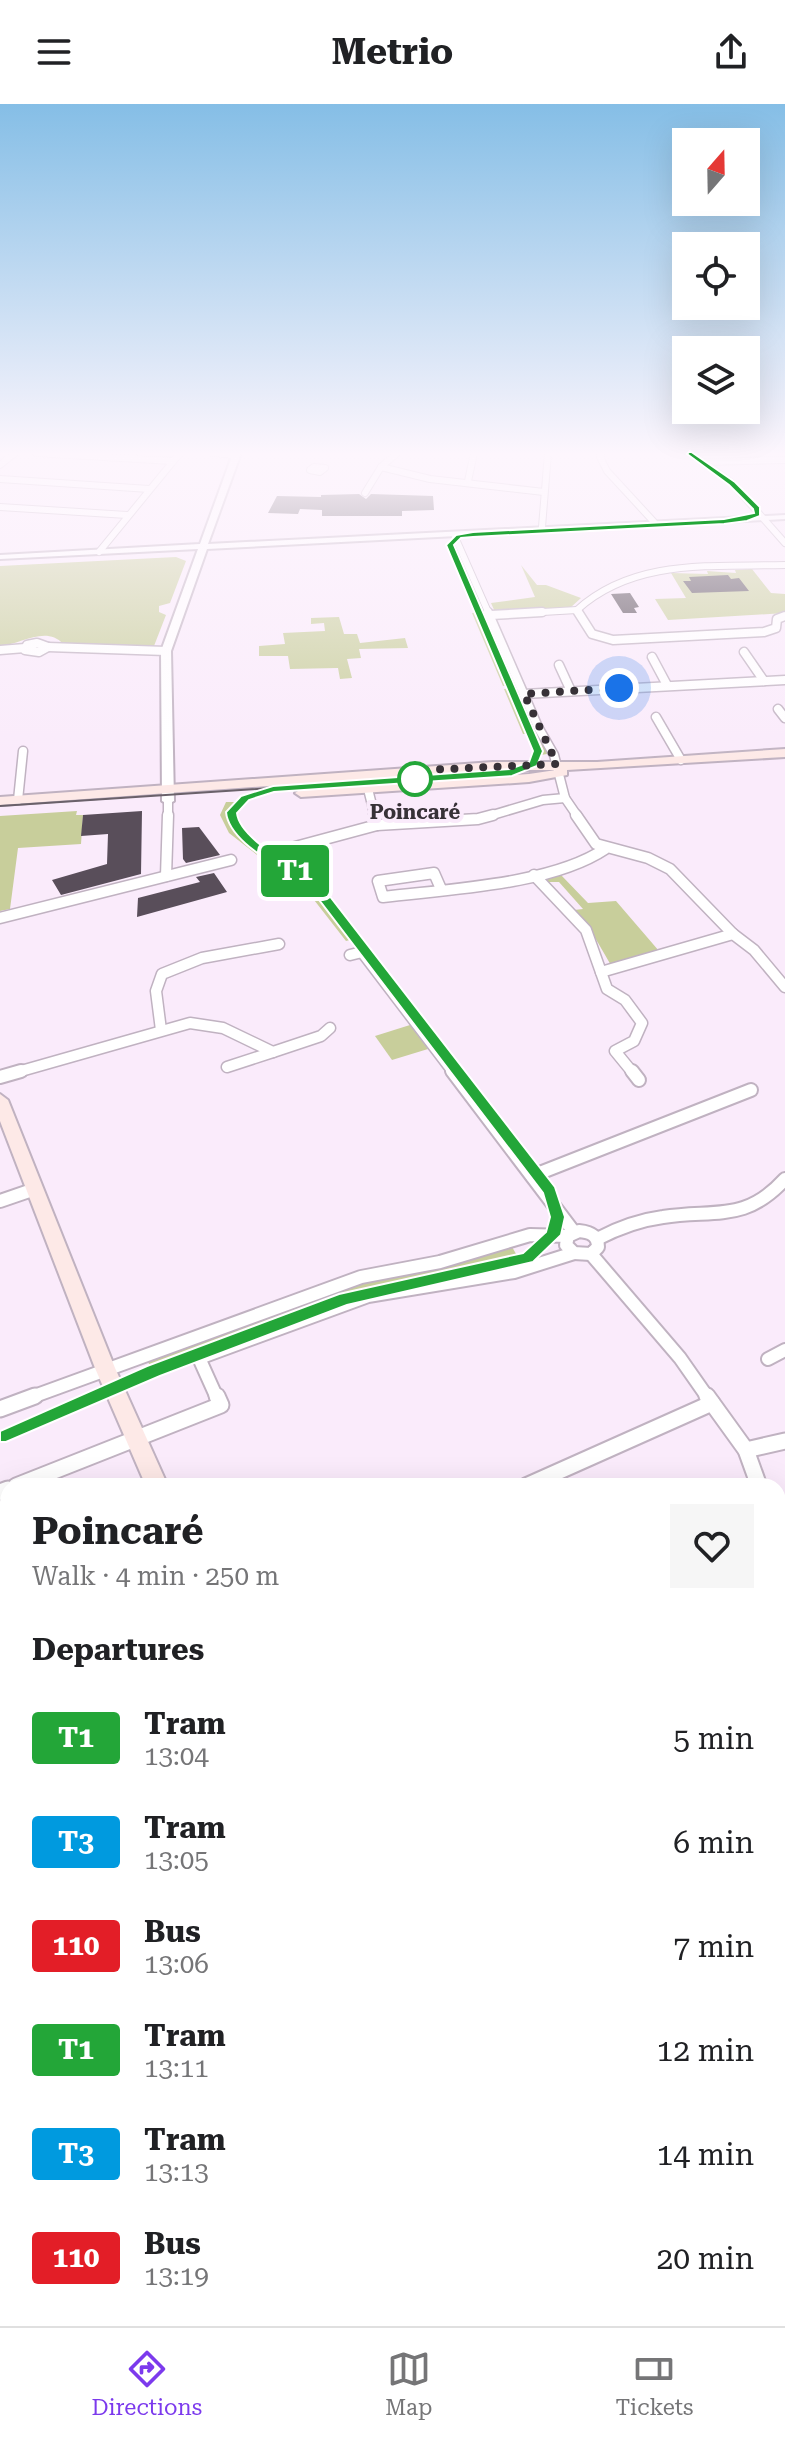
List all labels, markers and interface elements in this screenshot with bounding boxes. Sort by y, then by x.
icon: menu [32,30,76,74]
icon: share [709,30,753,74]
text: Metrio [332,31,453,73]
north arrow [672,128,760,216]
map controls [672,128,760,424]
button: locate [672,232,760,320]
button: layers [672,336,760,424]
your location [599,668,639,708]
marker: Poincaré [398,762,432,796]
place label: Poincaré [370,800,460,824]
line badge: T1 [259,845,331,897]
text: T1 [277,854,313,887]
button: heart [670,1504,754,1588]
text: Poincaré [32,1509,204,1553]
text: Walk · 4 min · 250 m [32,1561,279,1591]
text: Departures [32,1632,204,1667]
text: Tram [144,1706,226,1741]
text: T1 [58,1721,94,1754]
text: 5 min [673,1721,754,1756]
text: 13:04 [144,1741,209,1771]
text: Tram [144,1810,226,1845]
text: T3 [58,1825,94,1858]
text: 6 min [673,1825,754,1860]
text: 13:05 [144,1845,209,1875]
text: Bus [144,1914,201,1949]
text: 110 [52,1929,100,1962]
text: 7 min [673,1929,754,1964]
text: 13:06 [144,1949,209,1979]
text: Tram [144,2018,226,2053]
text: T1 [58,2033,94,2066]
text: 12 min [657,2033,754,2068]
text: 13:11 [144,2053,209,2083]
text: Tram [144,2122,226,2157]
text: T3 [58,2137,94,2170]
text: 14 min [657,2137,754,2172]
text: 13:13 [144,2157,209,2187]
text: Bus [144,2226,201,2261]
text: 110 [52,2241,100,2274]
text: 20 min [657,2241,754,2276]
text: 13:19 [144,2261,209,2291]
tab: Directions [92,2347,202,2420]
tab: Map [385,2347,432,2420]
tab: Tickets [615,2347,693,2420]

